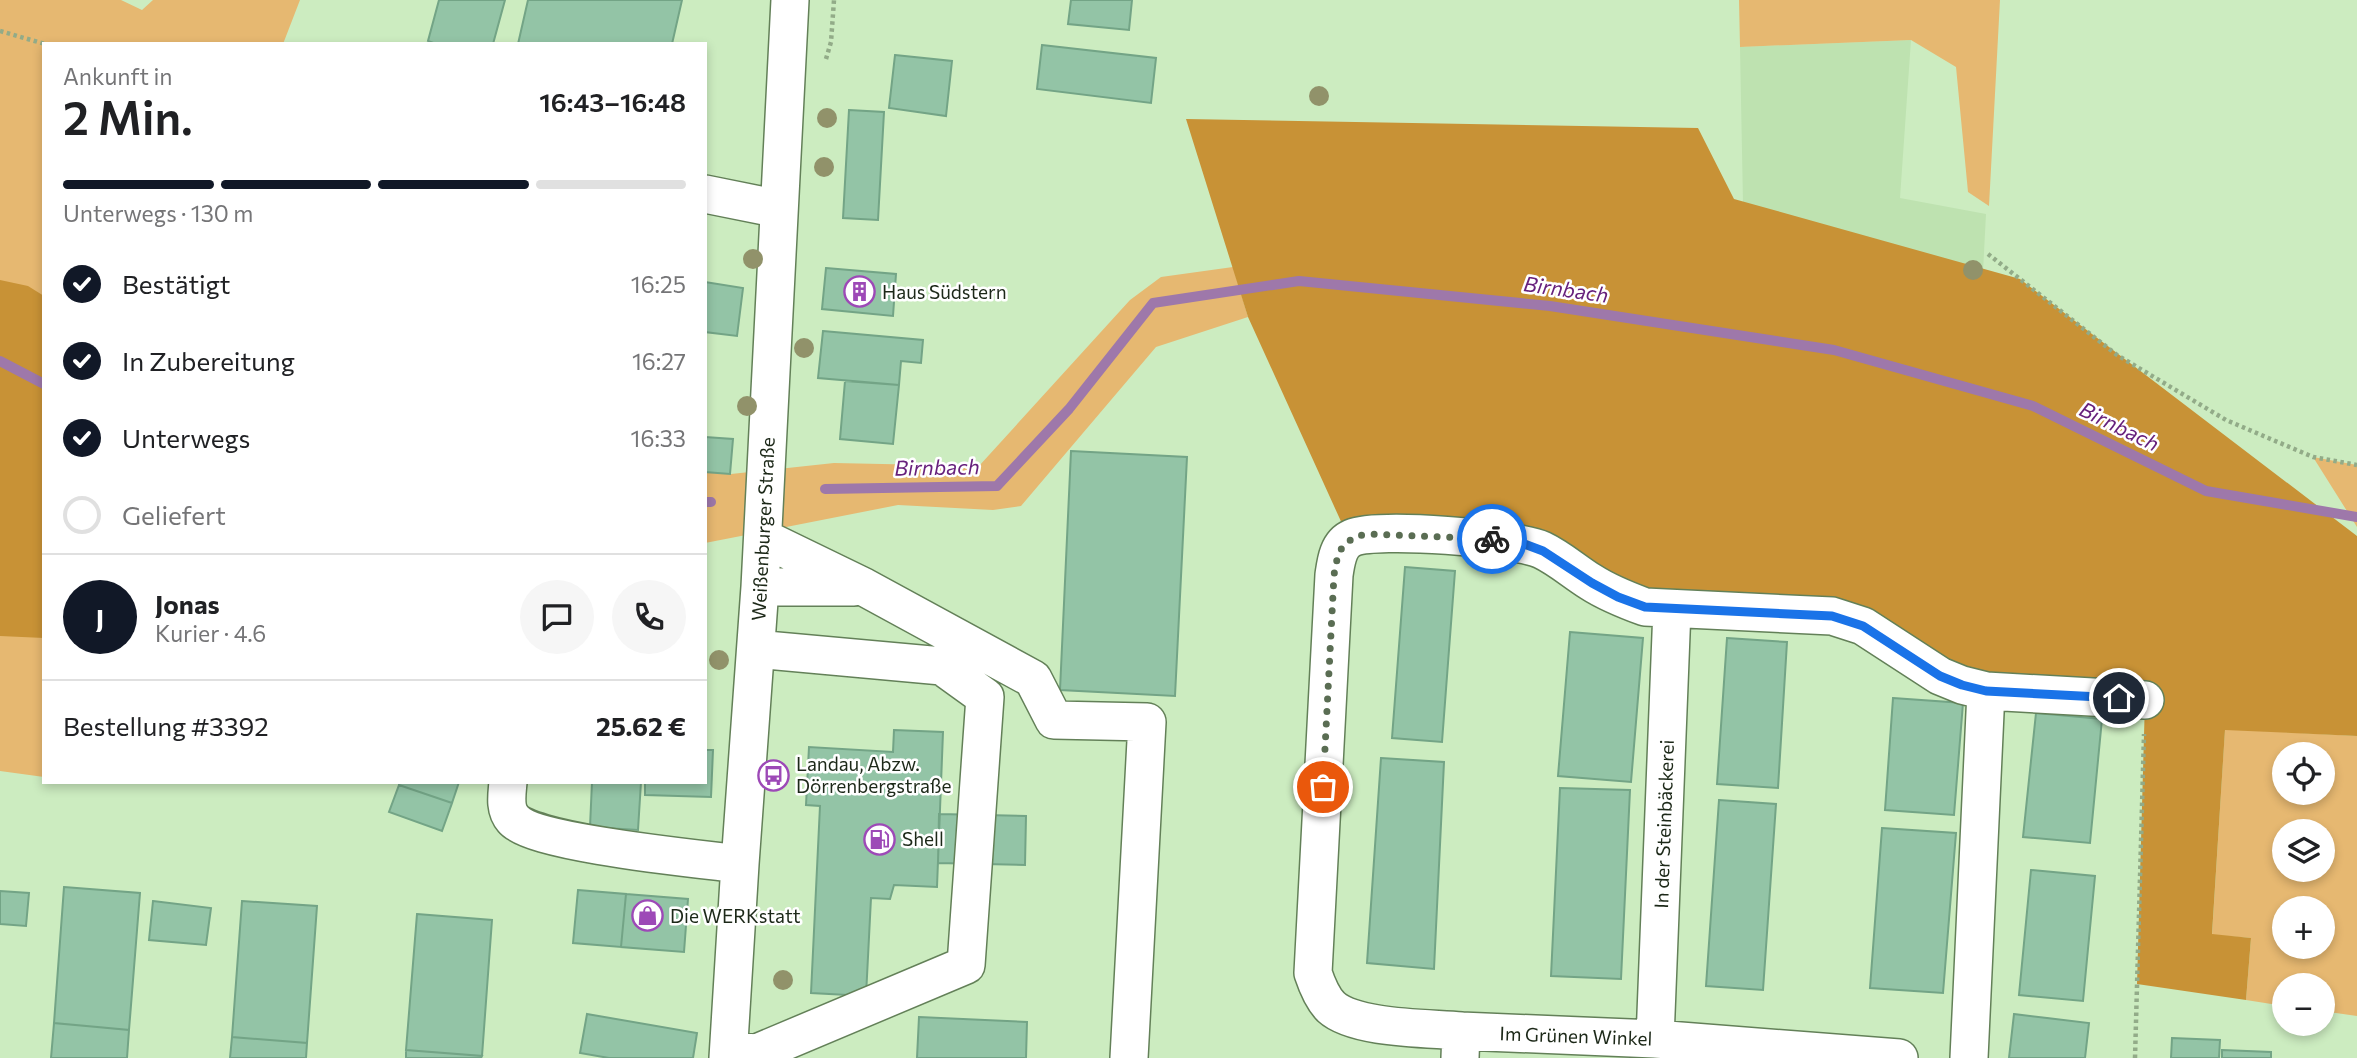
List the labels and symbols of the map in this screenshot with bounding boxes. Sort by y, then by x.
water label: Birnbach [1522,270,1610,307]
building icon: Haus Südstern [842,275,876,309]
place label: Haus Südstern [882,280,1007,303]
water label: Birnbach [2076,396,2163,456]
street label: Weißenburger Straße [746,437,779,621]
water label: Birnbach [894,453,980,480]
courier [1457,504,1527,574]
pin [2089,668,2149,728]
street label: In der Steinbäckerei [1649,739,1678,909]
place label: Landau, Abzw. Dörrenbergstraße [796,752,952,797]
pin [1293,757,1353,817]
bus stop icon: Landau, Abzw. Dörrenbergstraße [756,758,790,792]
fuel station icon: Shell [862,822,896,856]
place label: Shell [902,827,944,850]
shop icon: Die WERKstatt [630,899,664,933]
place label: Die WERKstatt [670,904,801,927]
street label: Im Grünen Winkel [1499,1021,1653,1050]

